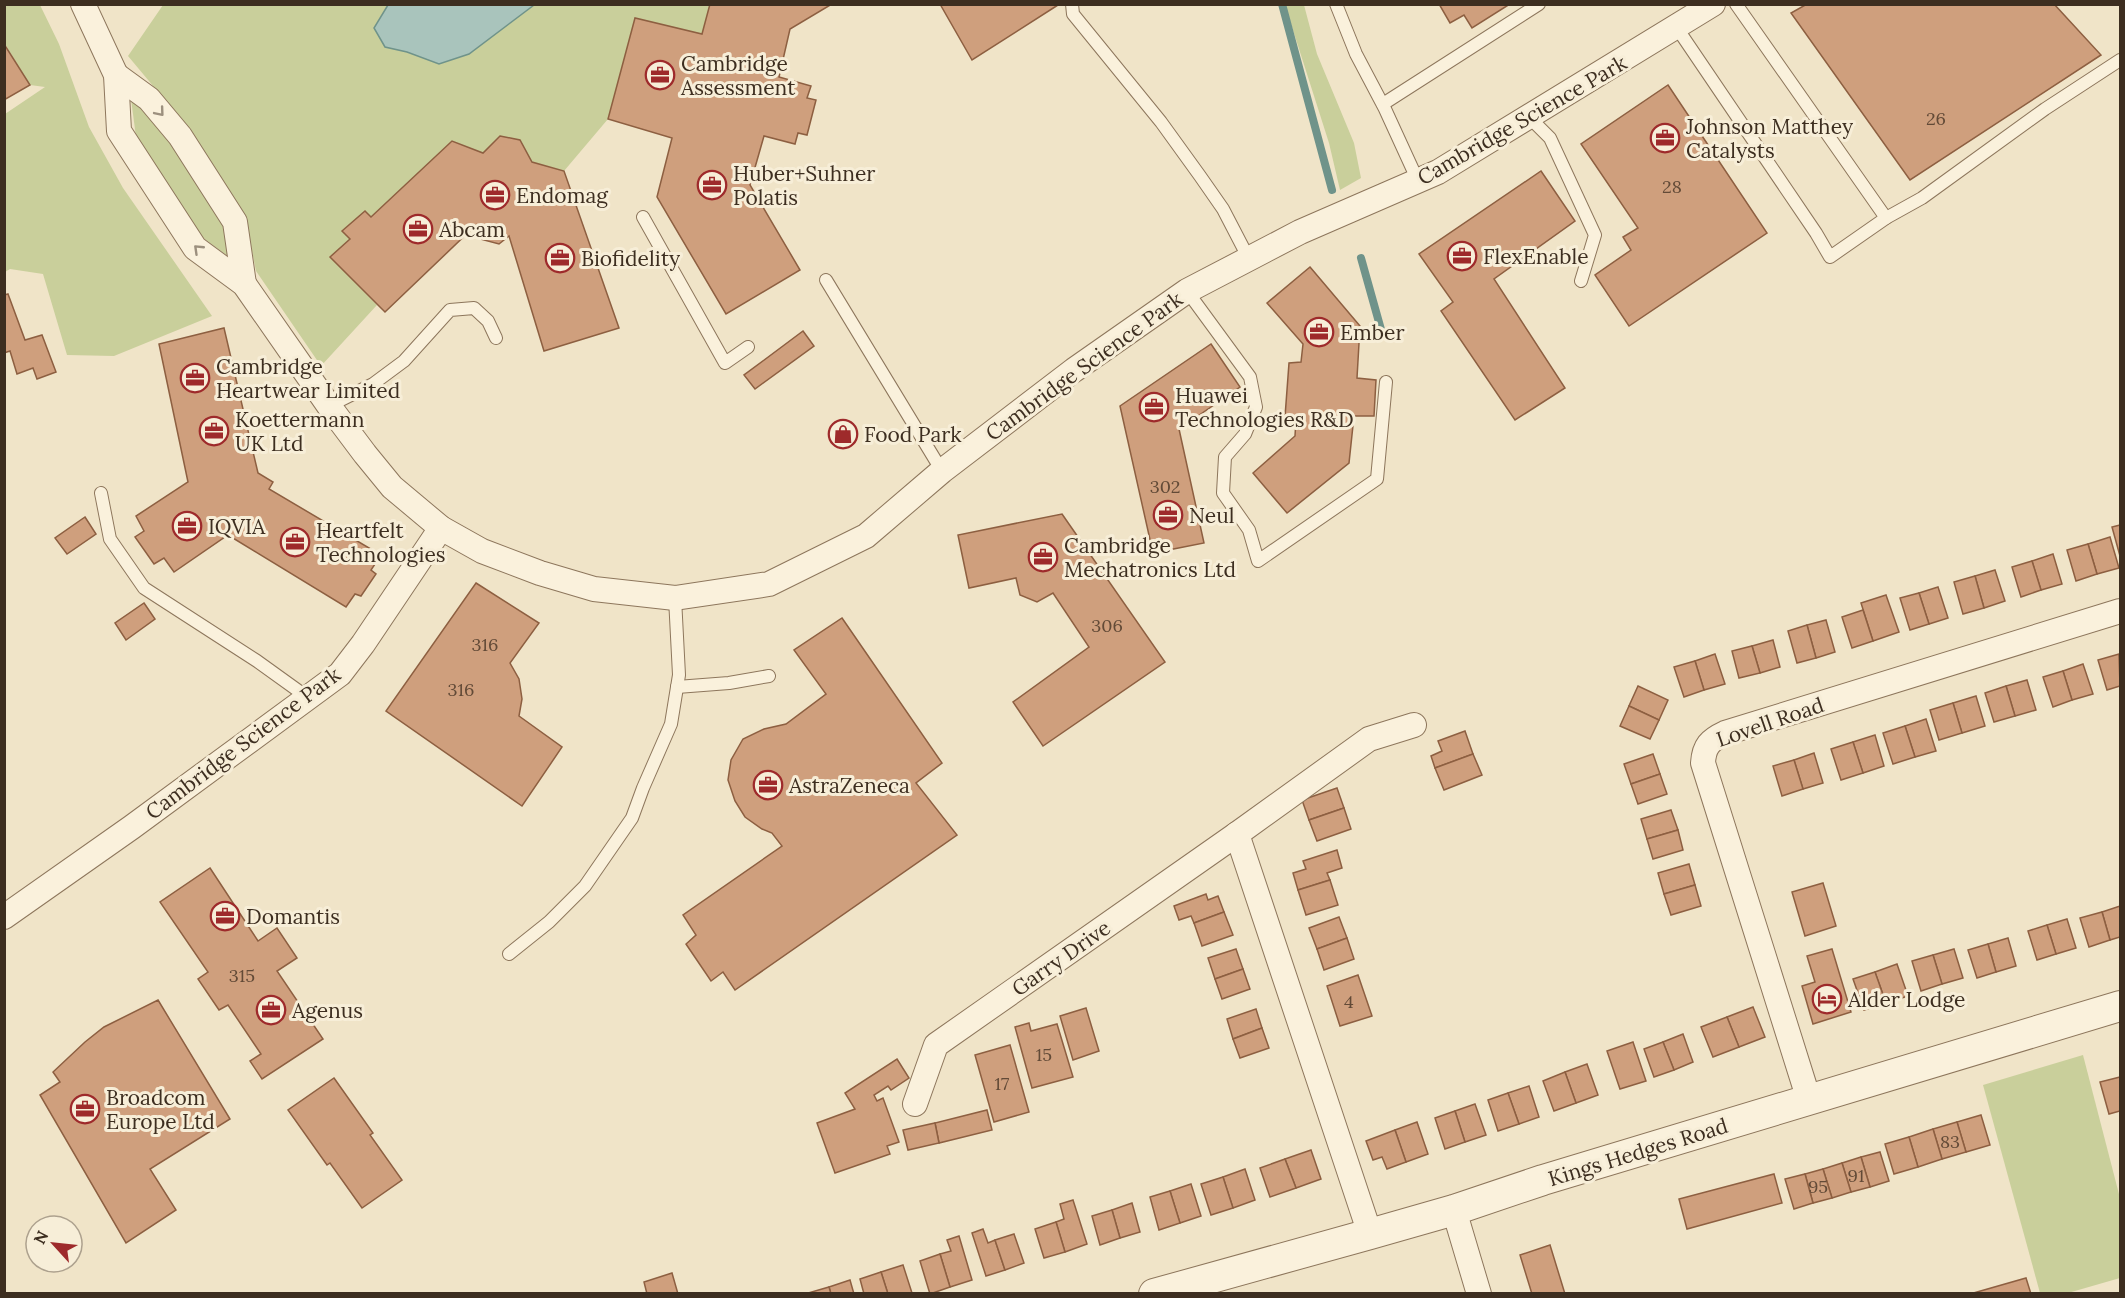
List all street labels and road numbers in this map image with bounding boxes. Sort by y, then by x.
street label: Cambridge Science Park [1413,49,1632,191]
street label: Cambridge Science Park [980,285,1188,447]
street label: Cambridge Science Park [140,660,346,825]
street label: Lovell Road [1713,691,1827,753]
street label: Garry Drive [1006,914,1116,1002]
street label: Kings Hedges Road [1545,1112,1731,1192]

